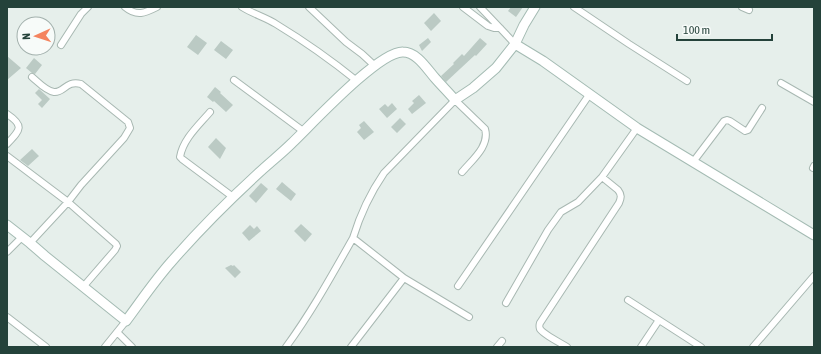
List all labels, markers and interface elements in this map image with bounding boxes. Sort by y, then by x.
north arrow [16,16,56,56]
scale bar [677,16,772,42]
text: 100 m [683,23,710,37]
text: N [20,33,32,40]

